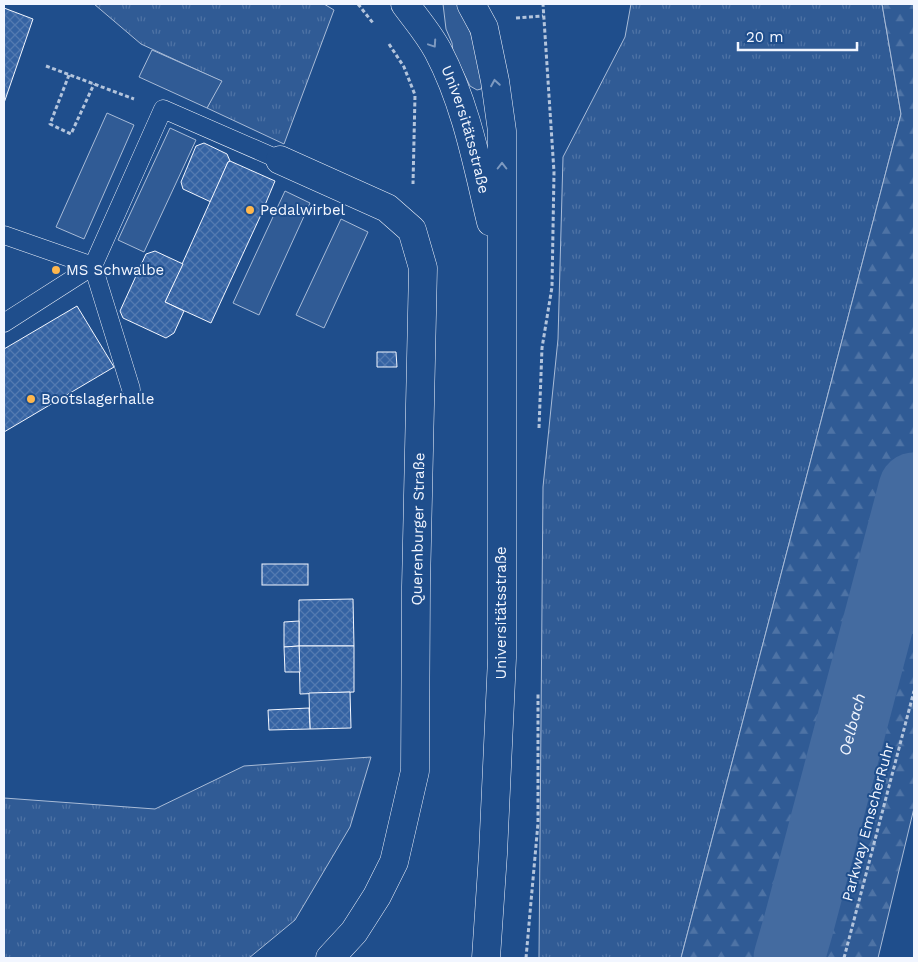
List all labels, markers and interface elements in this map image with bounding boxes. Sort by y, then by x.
scale bar [738,20,857,52]
text: 20 m [746,28,784,46]
one-way arrow [427,38,437,47]
street label: Universitätsstraße [437,62,493,195]
one-way arrow [490,78,501,86]
one-way arrow [497,162,507,170]
place label: Pedalwirbel [260,201,346,219]
marker: Pedalwirbel [244,204,256,216]
place label: MS Schwalbe [66,261,164,279]
marker: MS Schwalbe [50,264,62,276]
place label: Bootslagerhalle [41,390,154,408]
marker: Bootslagerhalle [25,393,37,405]
street label: Querenburger Straße [408,452,428,606]
street label: Universitätsstraße [492,546,510,680]
water label: Oelbach [835,691,869,758]
street label: Parkway EmscherRuhr [838,741,898,903]

